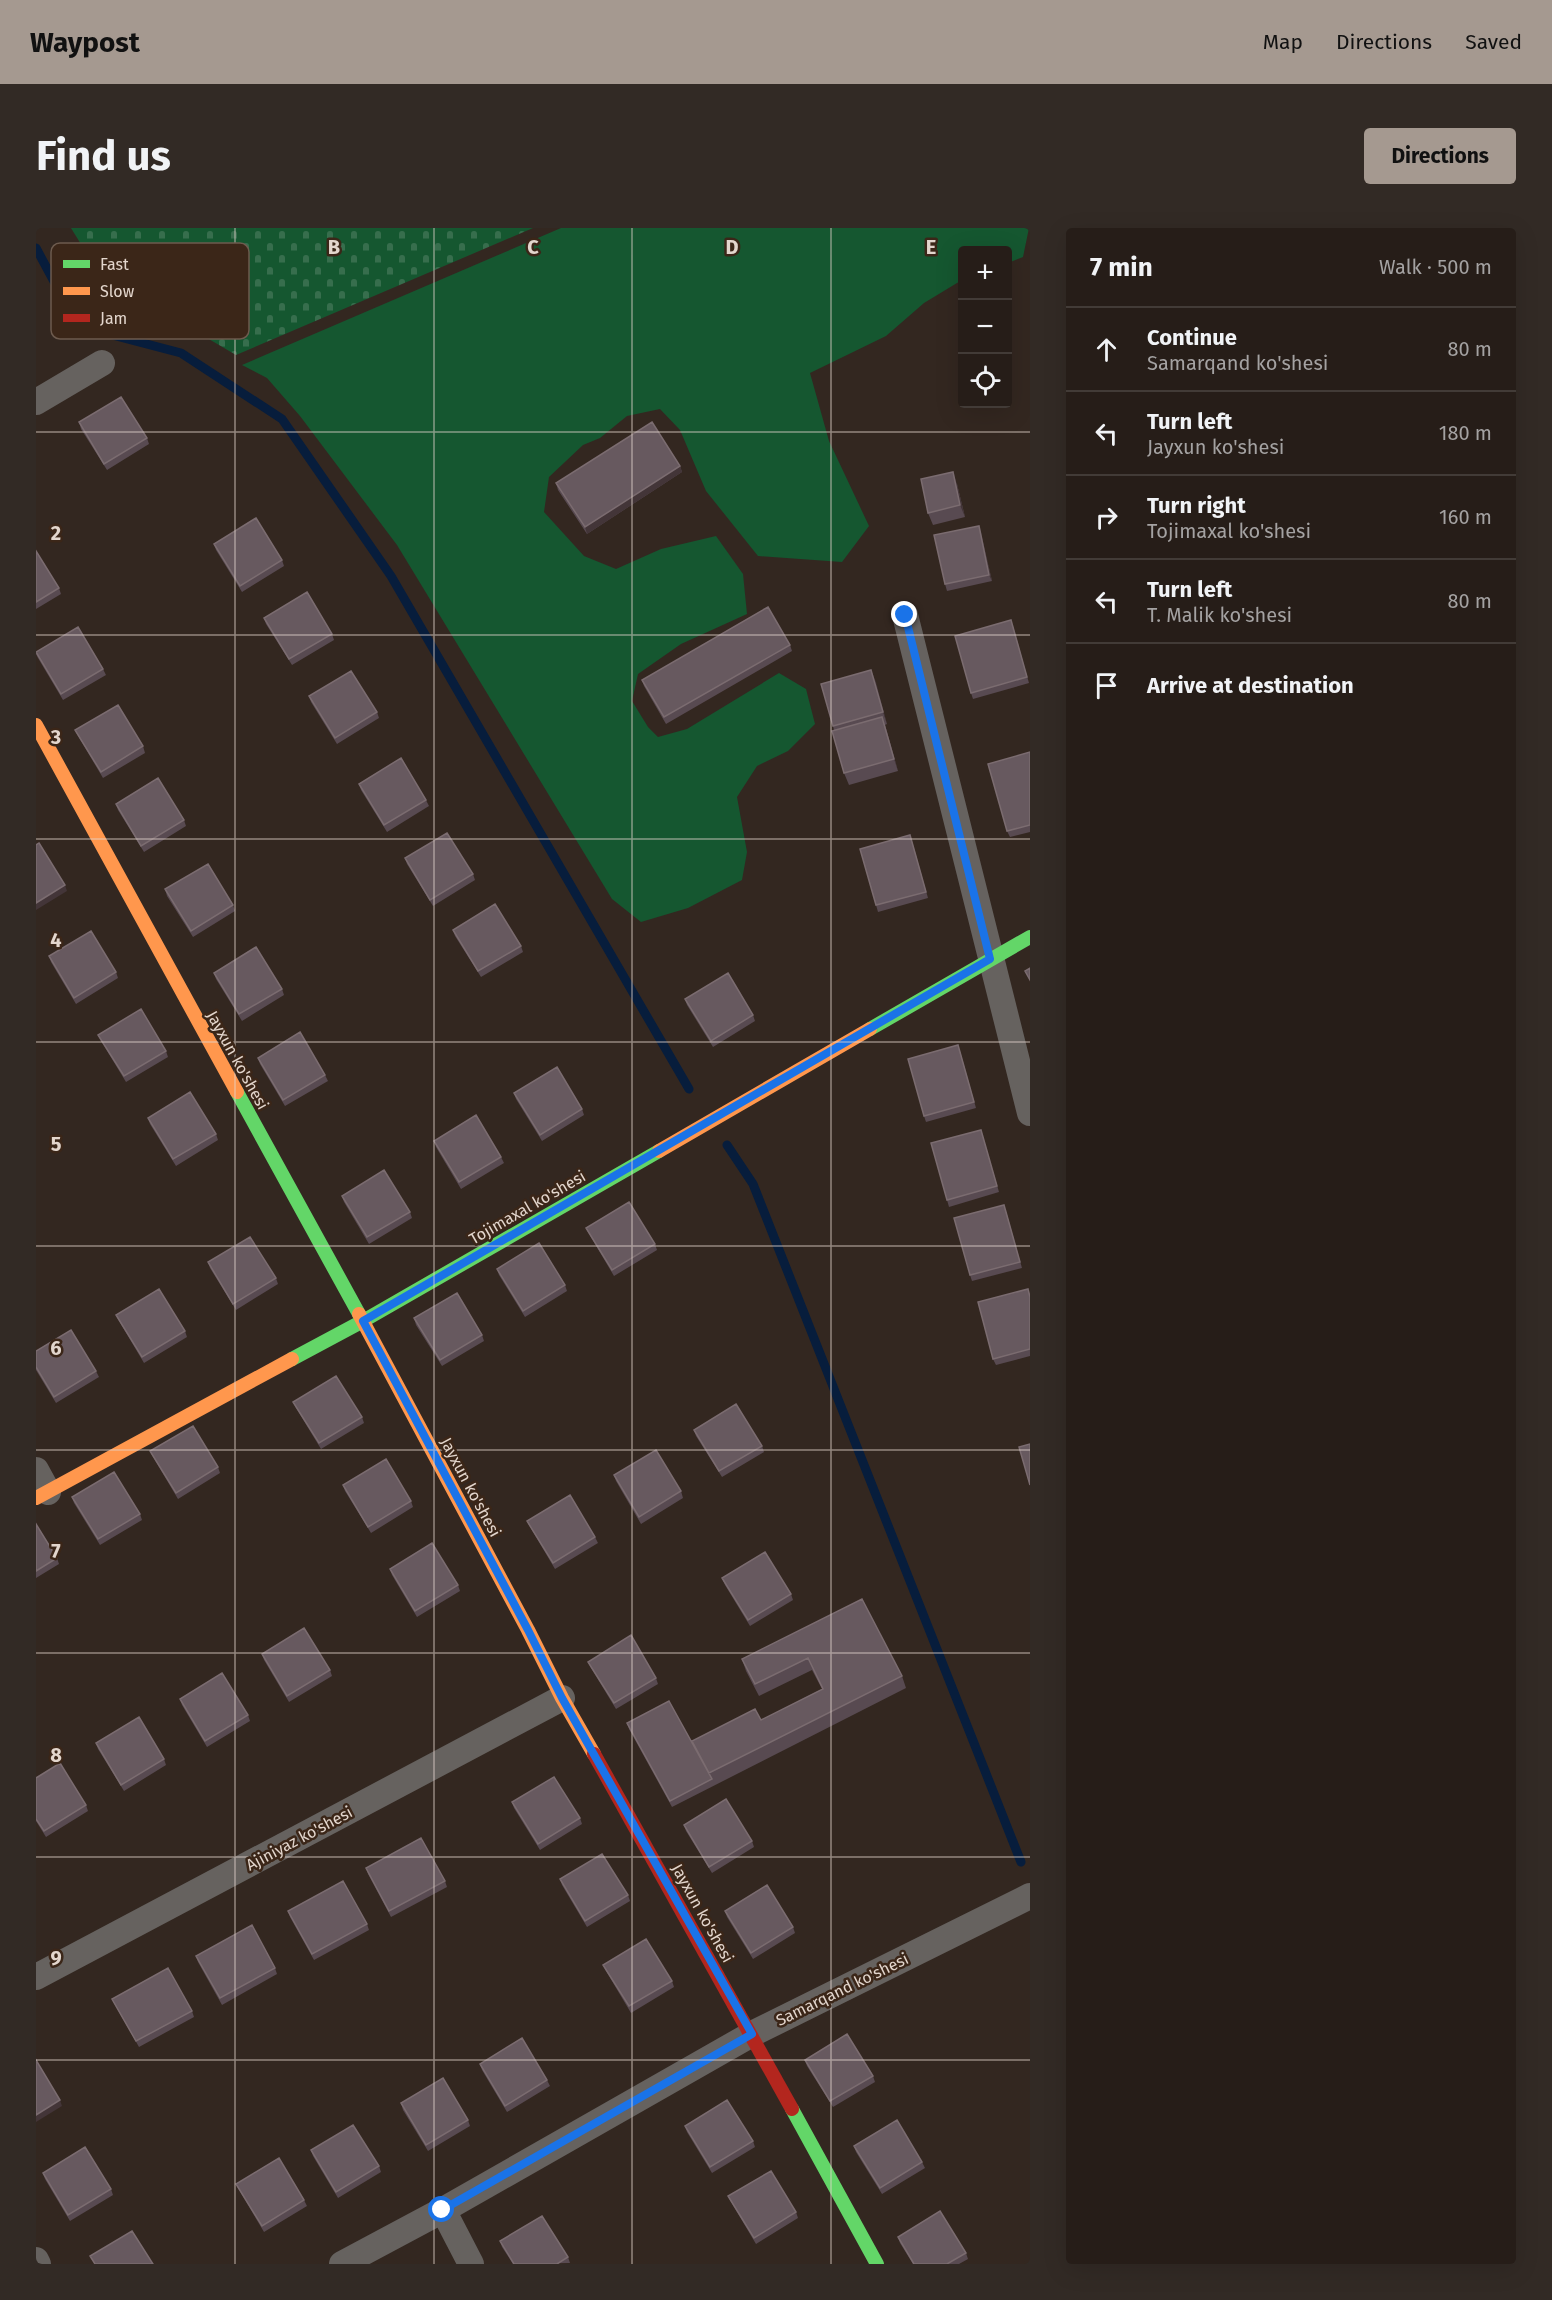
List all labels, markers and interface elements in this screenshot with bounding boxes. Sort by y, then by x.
text: Waypost [30,26,140,59]
text: Map [1263,29,1303,55]
text: Directions [1336,29,1432,55]
text: Saved [1465,29,1522,55]
button: Directions [1364,128,1516,184]
text: Find us [36,131,171,181]
text: B [328,235,340,259]
text: C [527,235,539,259]
text: D [725,235,739,259]
text: E [926,235,936,259]
legend [51,243,249,339]
map controls [958,246,1012,408]
button: + [958,246,1012,300]
text: 7 min [1090,252,1153,283]
text: Fast [100,255,129,274]
text: Walk · 500 m [1379,255,1492,279]
text: Slow [100,282,135,301]
button: − [958,300,1012,354]
text: Jam [100,309,127,328]
text: Continue [1147,324,1237,351]
icon: ahead [1090,333,1123,366]
text: 80 m [1447,337,1492,361]
text: Samarqand ko'shesi [1147,351,1328,375]
button: locate [958,354,1012,408]
text: Turn left [1147,408,1232,435]
icon: left [1090,417,1123,450]
text: 180 m [1439,421,1492,445]
text: Jayxun ko'shesi [1147,435,1284,459]
text: Turn right [1147,492,1246,519]
icon: right [1090,501,1123,534]
text: 160 m [1439,505,1492,529]
text: Tojimaxal ko'shesi [1147,519,1311,543]
text: 2 [51,521,61,545]
text: Turn left [1147,576,1232,603]
icon: left [1090,585,1123,618]
text: 80 m [1447,589,1492,613]
route end [891,601,917,627]
text: T. Malik ko'shesi [1147,603,1292,627]
icon: arrive [1090,669,1123,702]
text: Arrive at destination [1147,672,1354,699]
text: 3 [50,725,61,749]
text: 4 [50,928,62,952]
street label: Jayxun ko'shesi [203,1008,273,1113]
text: 5 [51,1132,62,1156]
street label: Tojimaxal ko'shesi [466,1166,589,1248]
text: 6 [50,1336,62,1360]
street label: Jayxun ko'shesi [436,1434,505,1540]
text: 7 [51,1539,61,1563]
text: 8 [50,1743,62,1767]
street label: Ajiniyaz ko'shesi [243,1802,356,1874]
street label: Jayxun ko'shesi [668,1861,738,1966]
text: 9 [50,1946,62,1970]
street label: Samarqand ko'shesi [773,1949,912,2030]
route start [428,2196,454,2222]

